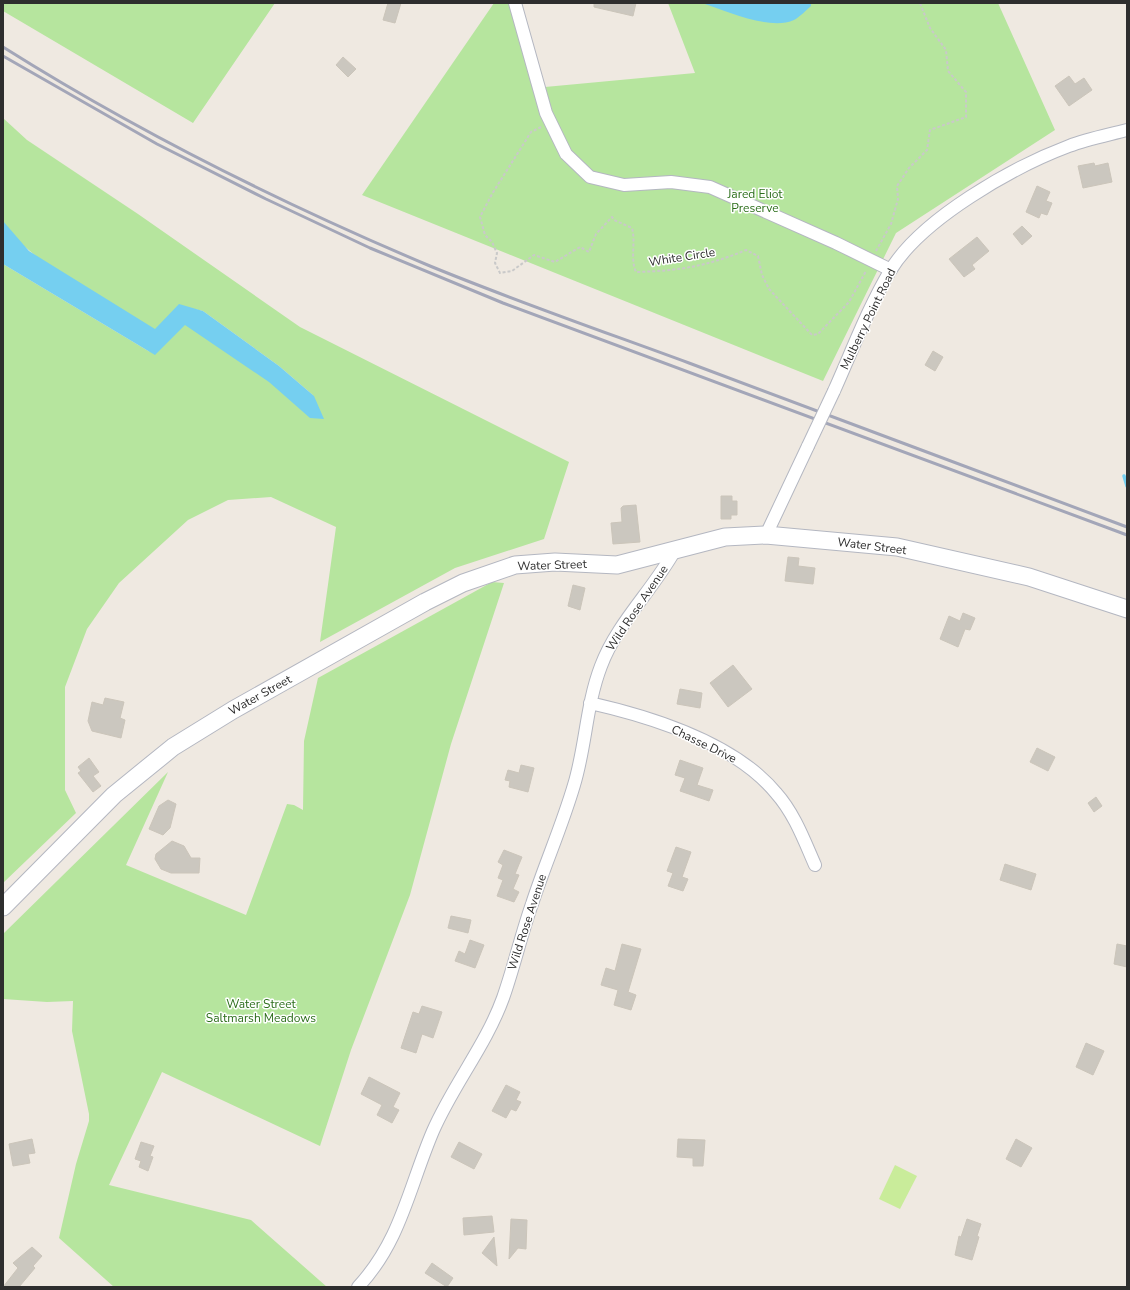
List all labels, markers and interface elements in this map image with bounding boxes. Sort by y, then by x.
park label: Jared Eliot Preserve [726,186,783,216]
street label: White Circle [648,244,716,270]
street label: Mulberry Point Road [836,266,900,372]
street label: Water Street [837,534,908,558]
street label: Water Street [517,556,588,574]
street label: Wild Rose Avenue [602,562,672,654]
street label: Water Street [226,671,295,719]
street label: Chasse Drive [669,721,739,767]
street label: Wild Rose Avenue [504,872,550,972]
park label: Water Street Saltmarsh Meadows [206,996,316,1026]

